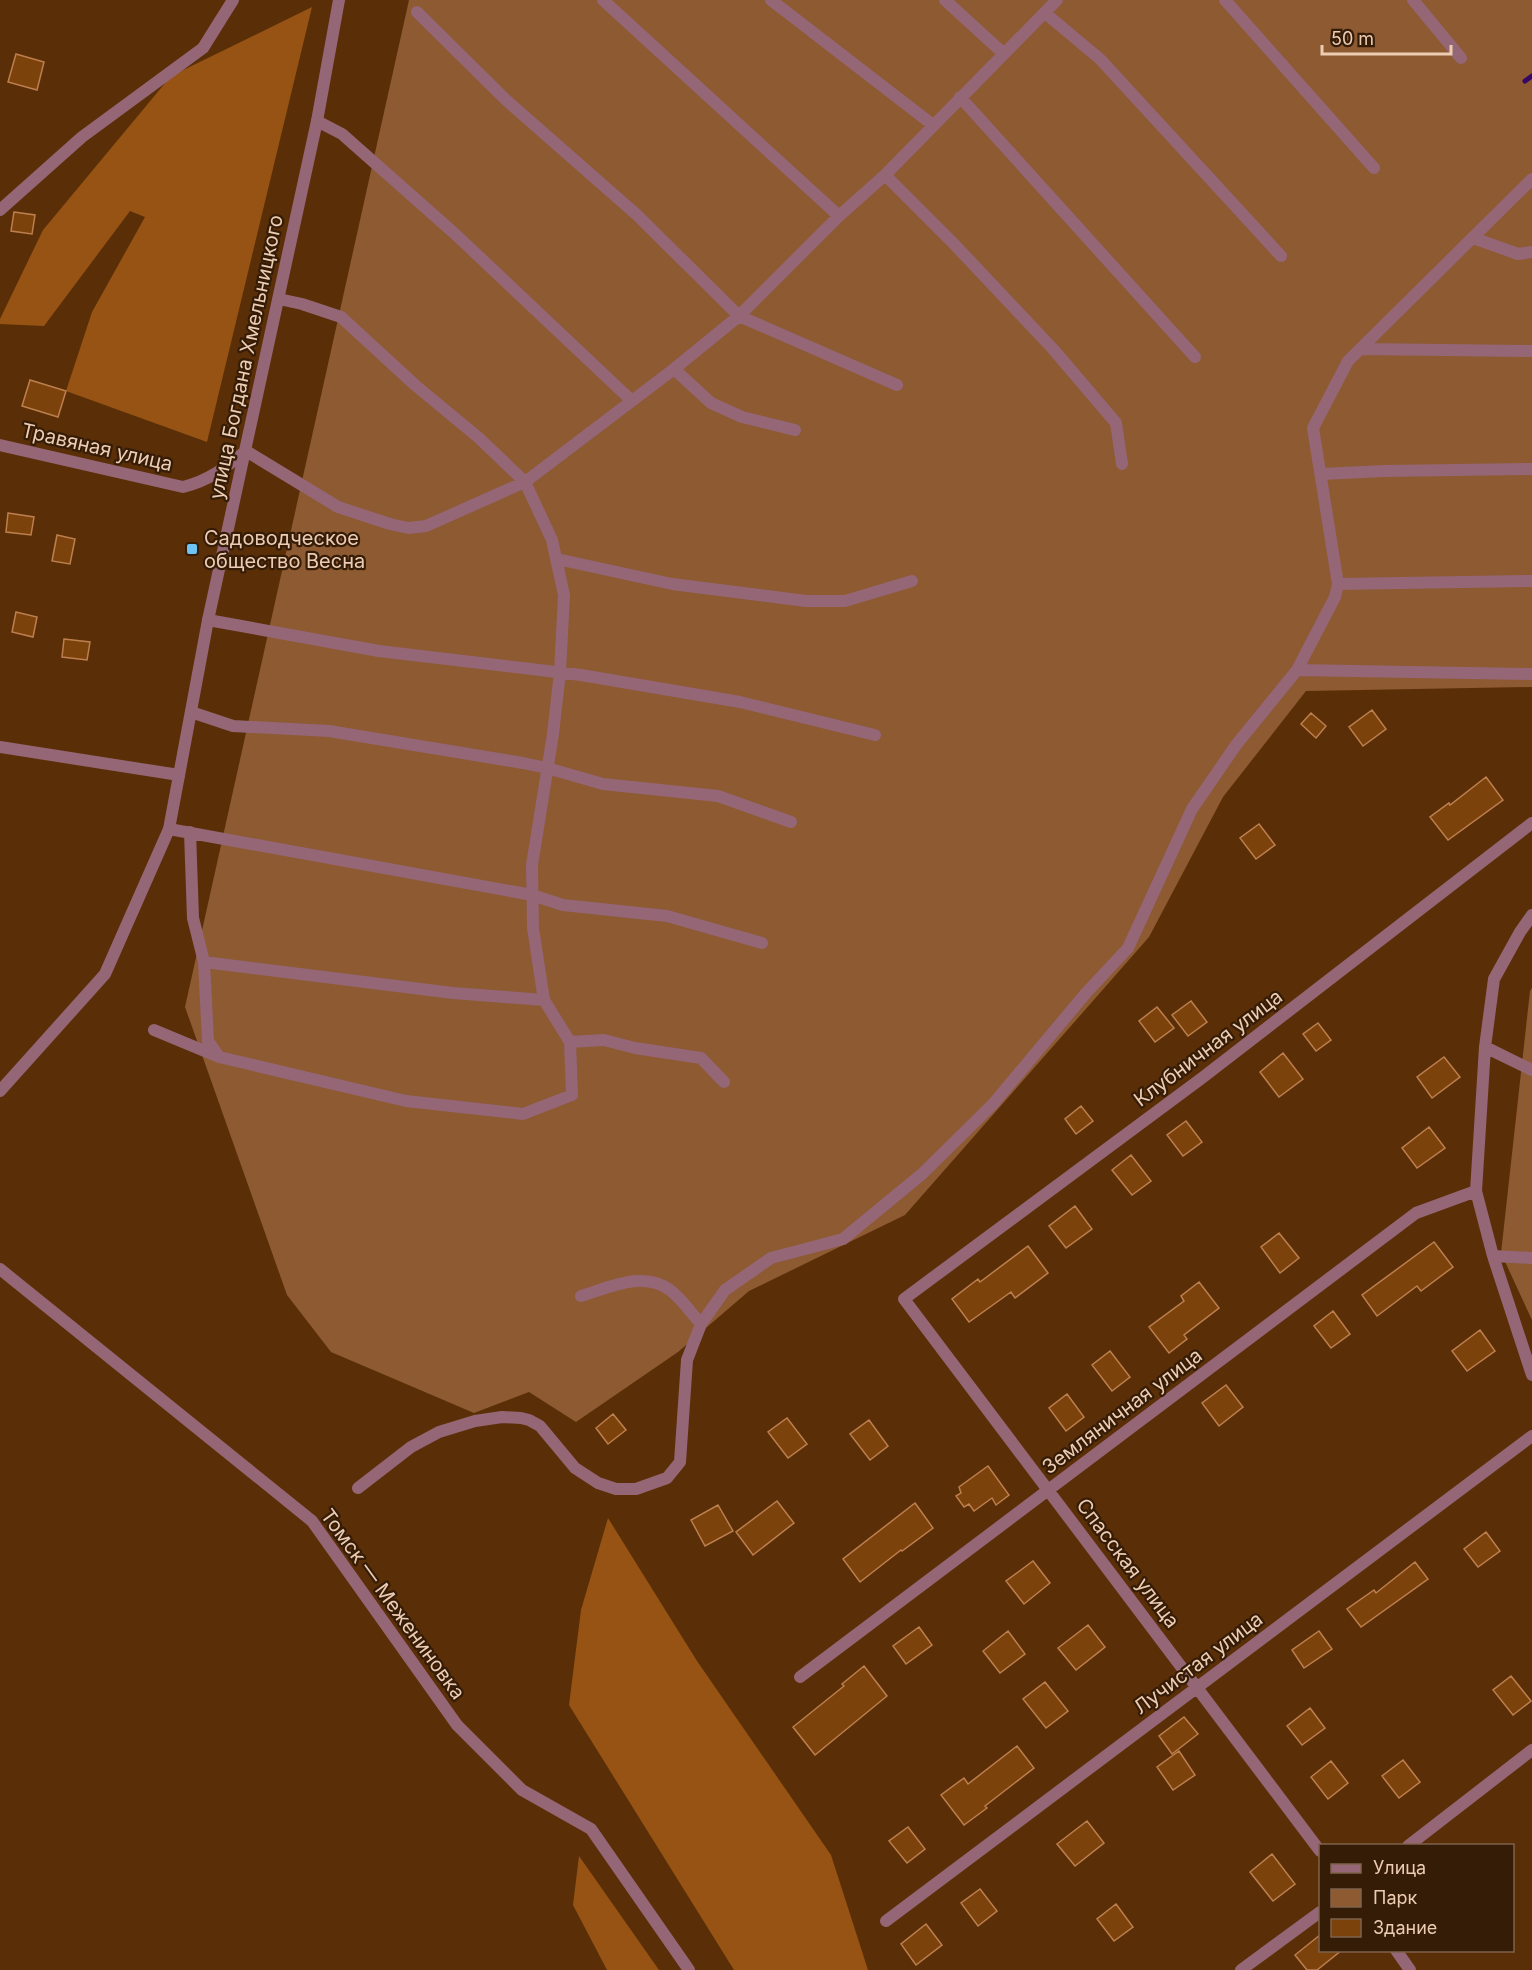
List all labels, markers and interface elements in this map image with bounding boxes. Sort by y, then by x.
scale bar [1322,18,1451,56]
text: 50 m [1331,28,1374,49]
street label: улица Богдана Хмельницкого [204,213,288,501]
street label: Травяная улица [19,418,175,476]
place label: Садоводческое общество Весна [204,526,365,573]
marker: Садоводческое общество Весна [185,542,199,556]
street label: Клубничная улица [1129,984,1287,1112]
street label: Земляничная улица [1037,1343,1207,1479]
street label: Спасская улица [1071,1493,1185,1633]
street label: Томск — Межениновка [316,1504,470,1704]
street label: Лучистая улица [1129,1607,1267,1719]
legend [1319,1844,1514,1952]
text: Улица [1373,1857,1426,1878]
text: Парк [1373,1887,1418,1908]
text: Здание [1373,1917,1437,1938]

